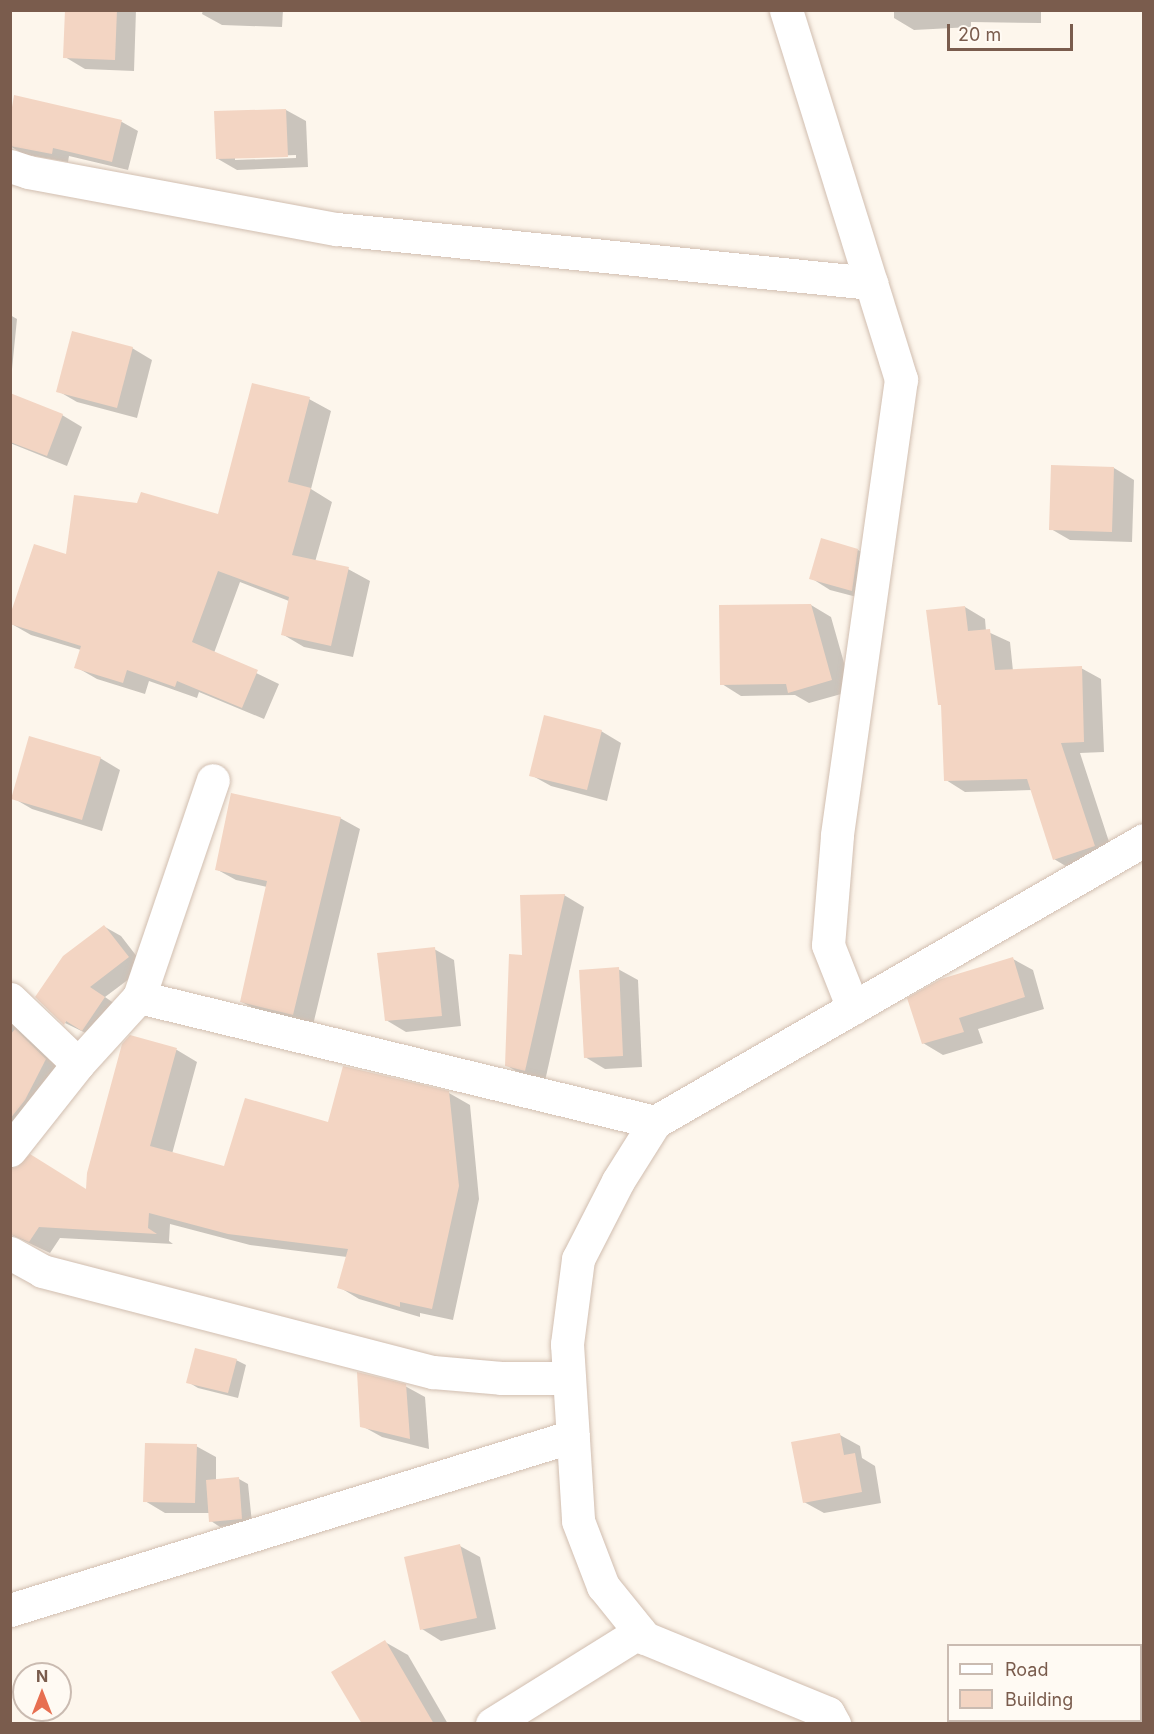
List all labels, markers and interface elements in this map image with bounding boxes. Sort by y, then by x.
scale bar [950,12,1076,50]
text: 20 m [958,24,1001,45]
legend [947,1644,1142,1722]
text: Road [1005,1659,1048,1680]
north arrow [12,1662,72,1722]
text: N [36,1666,48,1686]
text: Building [1005,1689,1073,1710]

